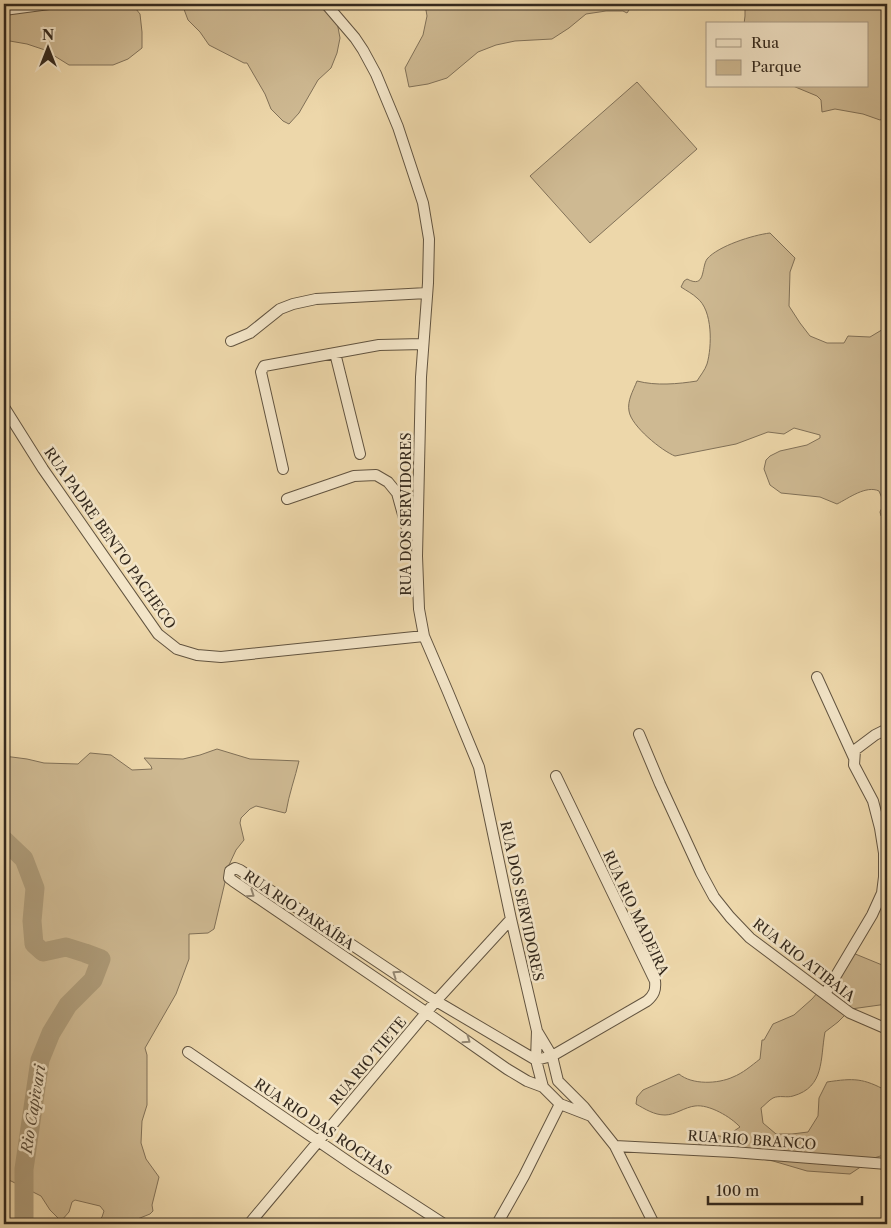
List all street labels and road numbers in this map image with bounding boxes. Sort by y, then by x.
street label: RUA DOS SERVIDORES [397,432,415,596]
street label: RUA PADRE BENTO PACHECO [40,444,180,632]
street label: RUA DOS SERVIDORES [496,819,548,983]
street label: RUA RIO MADEIRA [599,848,673,979]
street label: RUA RIO PARAÍBA [240,866,359,954]
street label: RUA RIO ATIBAIA [749,915,859,1006]
street label: RUA RIO TIETE [326,1013,410,1109]
street label: RUA RIO DAS ROCHAS [251,1074,395,1180]
street label: RUA RIO BRANCO [687,1127,817,1153]

